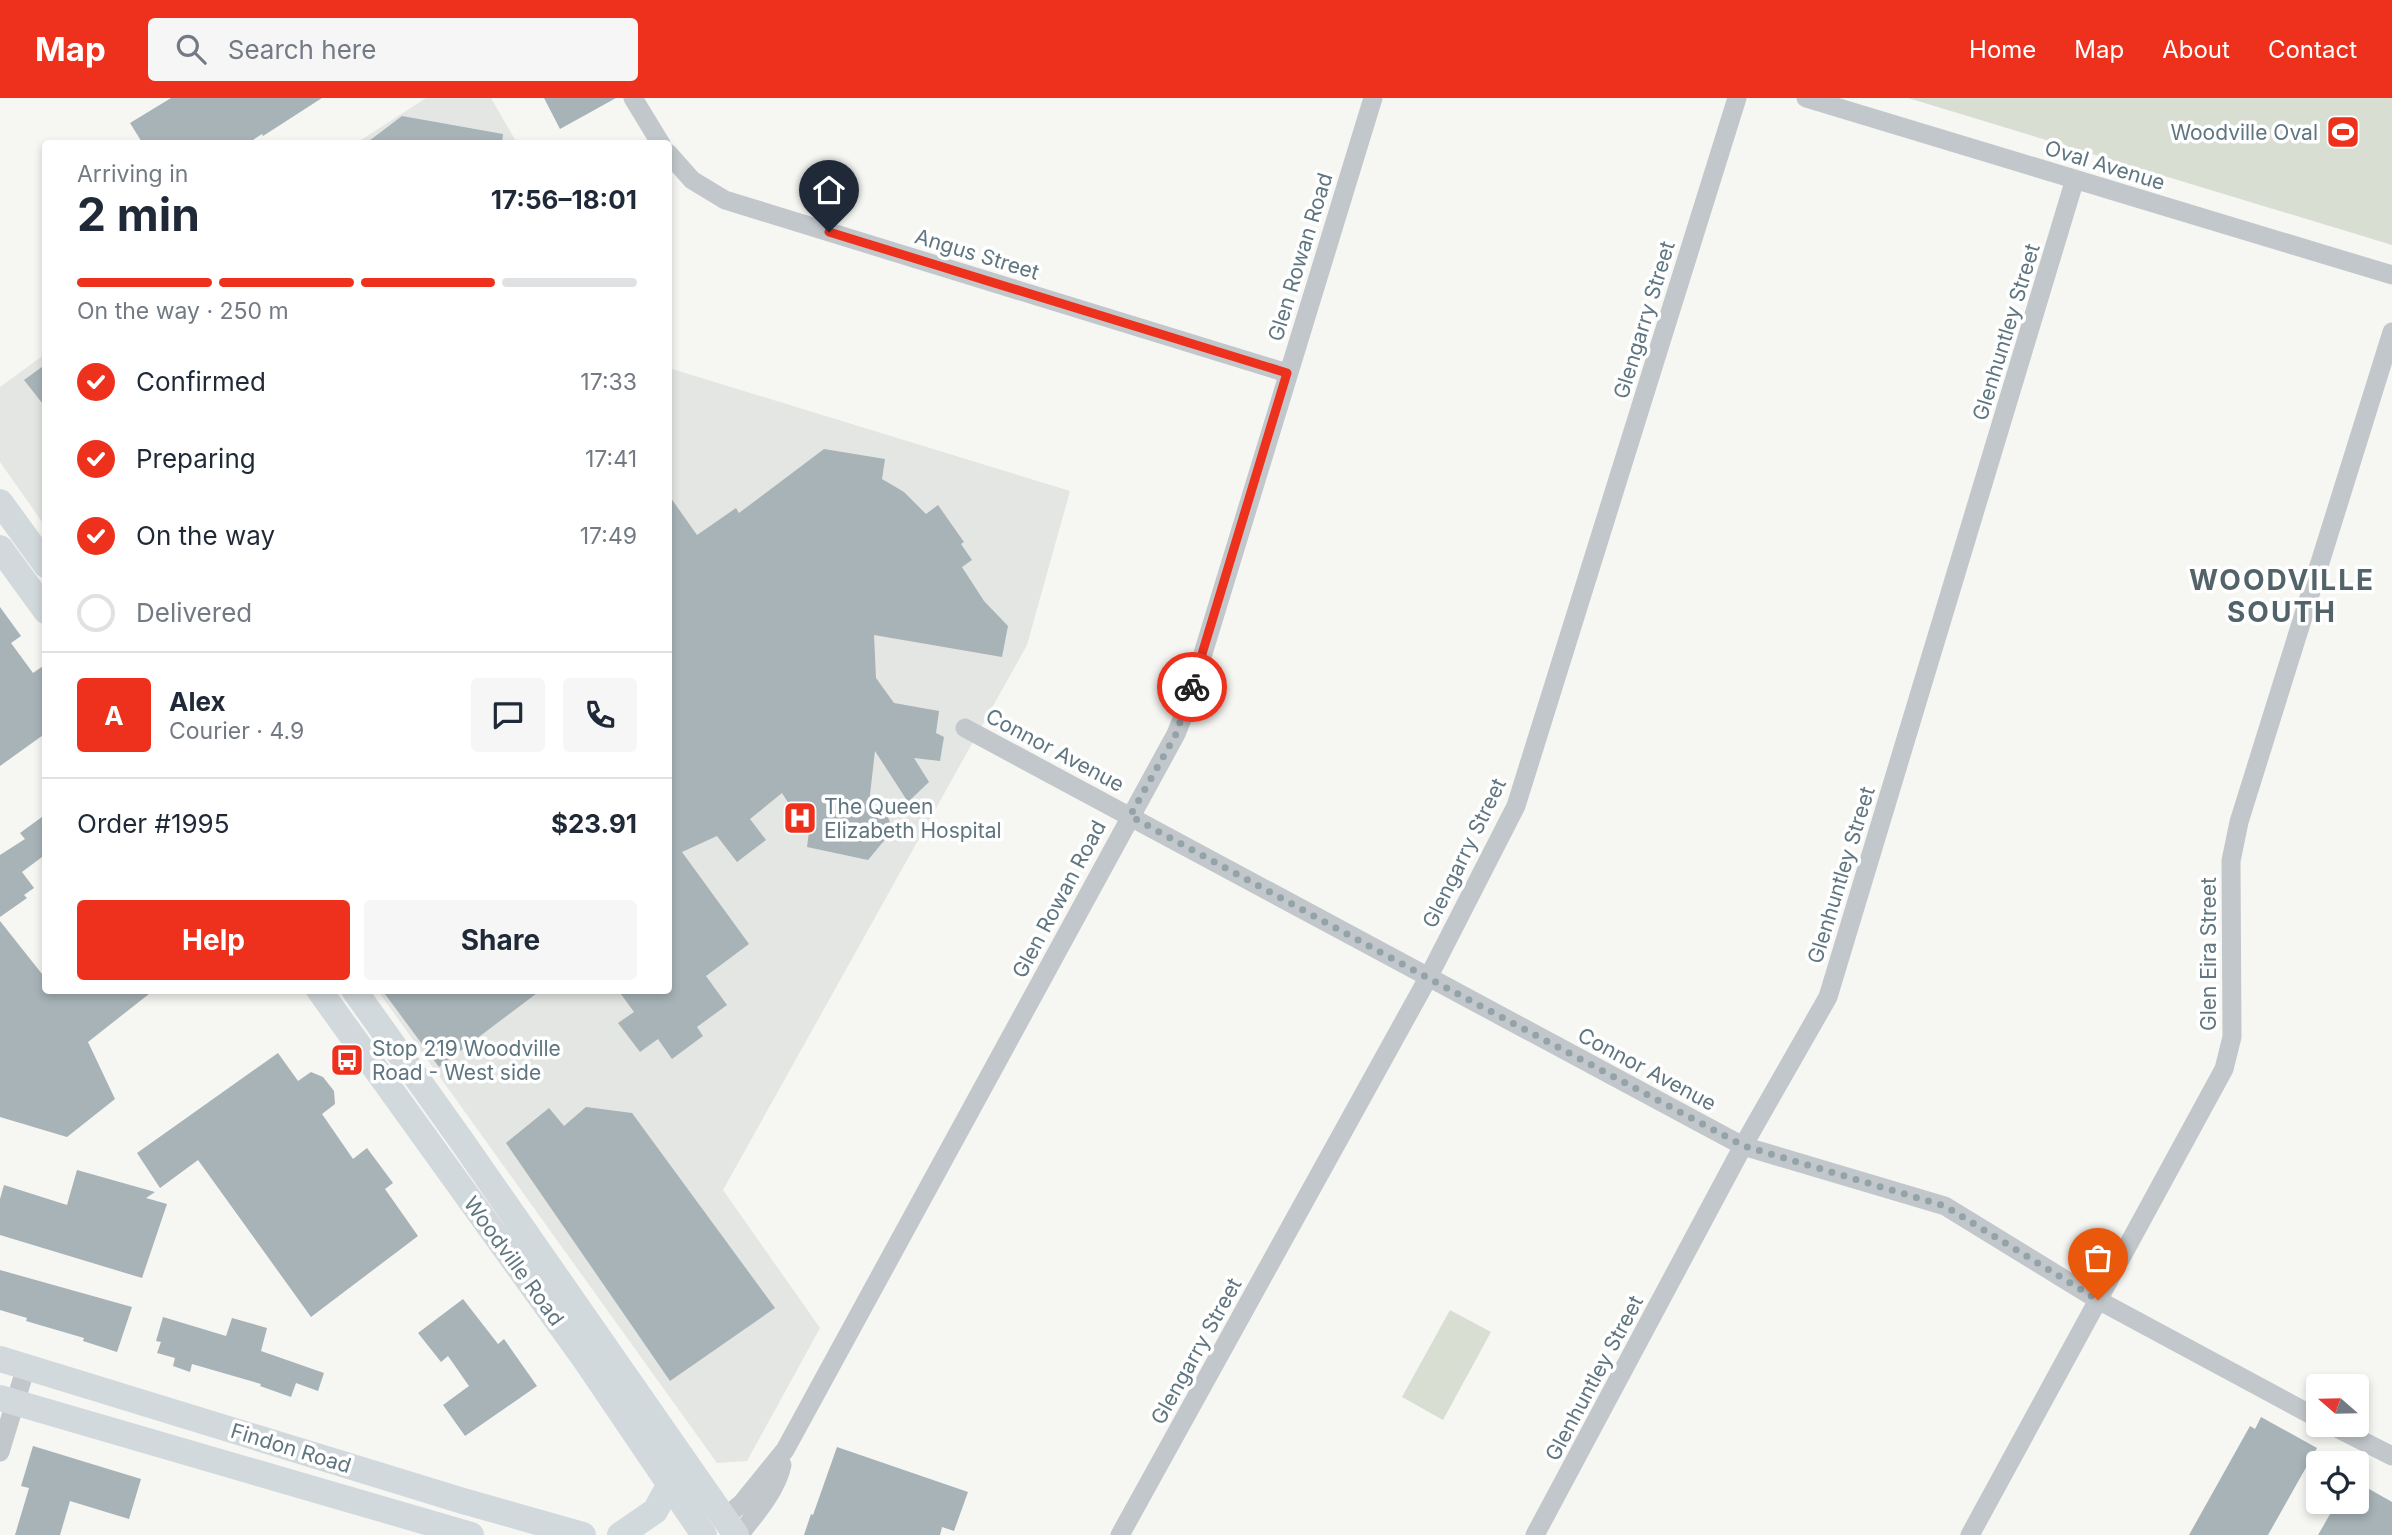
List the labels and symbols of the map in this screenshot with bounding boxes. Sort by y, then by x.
sports icon: Woodville Oval [2324,113,2362,151]
place label: Woodville Oval [2170,120,2318,145]
street label: Oval Avenue [2042,135,2168,195]
pin [799,160,859,232]
street label: Glen Rowan Road [1263,170,1337,344]
street label: Angus Street [912,223,1042,285]
street label: Glengarry Street [1608,238,1680,402]
street label: Glenhuntley Street [1967,241,2045,423]
district label: WOODVILLE SOUTH [2189,563,2375,629]
courier [1157,652,1227,722]
street label: Connor Avenue [982,703,1128,797]
street label: Glengarry Street [1417,774,1511,932]
street label: Glenhuntley Street [1802,784,1880,966]
place label: The Queen Elizabeth Hospital [824,794,1002,843]
hospital icon: The Queen Elizabeth Hospital [781,799,819,837]
street label: Glen Rowan Road [1007,816,1111,982]
street label: Glen Eira Street [2196,877,2221,1031]
street label: Connor Avenue [1574,1022,1720,1116]
place label: Stop 219 Woodville Road - West side [372,1036,561,1085]
bus stop icon: Stop 219 Woodville Road - West side [328,1041,366,1079]
street label: Woodville Road [459,1192,569,1330]
pin [2068,1228,2128,1300]
street label: Glengarry Street [1145,1273,1247,1429]
street label: Glenhuntley Street [1540,1291,1648,1465]
north arrow [2306,1374,2370,1437]
street label: Findon Road [228,1418,354,1478]

